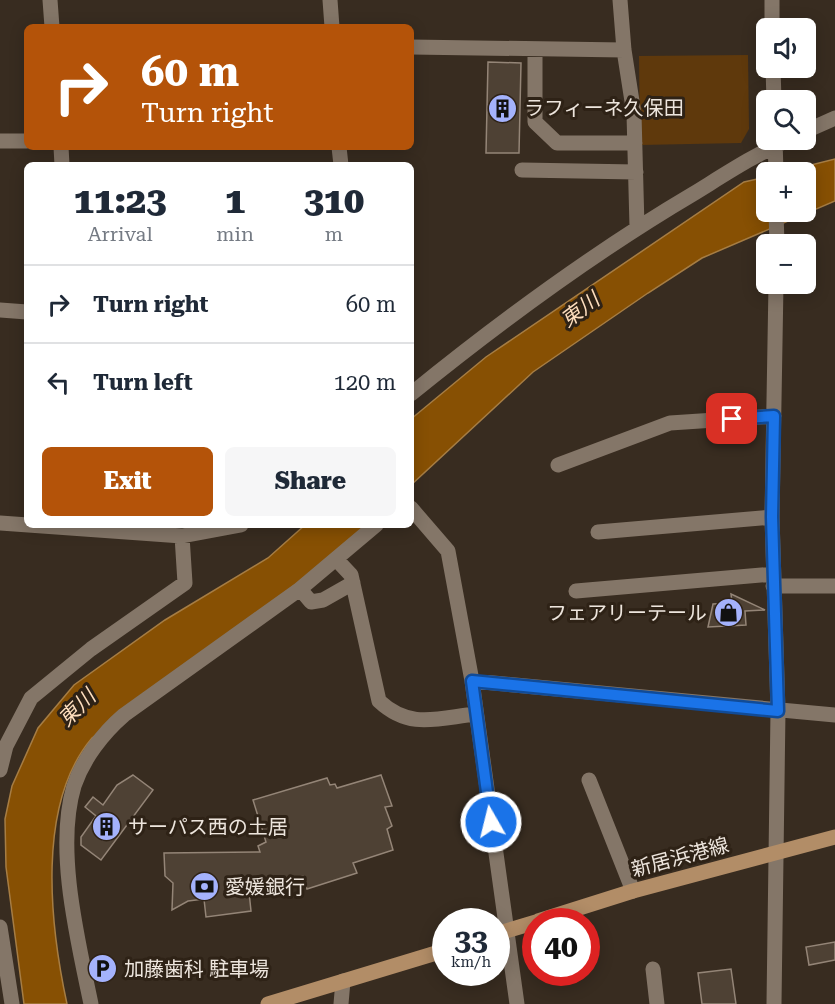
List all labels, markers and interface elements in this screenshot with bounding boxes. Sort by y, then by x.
map controls [756,18,816,294]
button: sound [756,18,816,78]
text: 60 m [141,47,239,96]
icon: right [42,48,120,126]
button: search [756,90,816,150]
building icon: ラフィーネ久保田 [487,92,519,124]
place label: ラフィーネ久保田 [524,96,684,120]
text: Turn right [141,97,274,129]
button: + [756,162,816,222]
text: 11:23 [74,180,166,222]
text: 1 [225,180,245,222]
text: 310 [304,180,364,222]
text: Arrival [88,222,153,246]
text: min [216,222,254,246]
text: m [325,222,343,246]
button: − [756,234,816,294]
water label: 東川 [556,287,606,332]
icon: right [42,288,75,321]
text: Turn right [93,292,208,317]
text: 60 m [346,292,396,317]
icon: left [42,366,75,399]
text: Turn left [93,370,193,395]
text: 120 m [333,370,396,395]
pin [706,393,757,444]
icon: arrive [715,402,748,435]
button: Exit [42,447,213,516]
button: Share [225,447,396,516]
shop icon: フェアリーテール [712,597,744,629]
place label: フェアリーテール [547,601,707,625]
water label: 東川 [54,683,102,731]
position arrow [459,790,523,854]
building icon: サーパス西の土居 [91,811,123,843]
place label: サーパス西の土居 [128,815,288,839]
street label: 新居浜港線 [629,832,731,882]
bank icon: 愛媛銀行 [188,871,220,903]
place label: 愛媛銀行 [225,875,305,899]
speed limit sign: 40 [522,908,600,986]
text: 33 [454,922,488,957]
parking icon: 加藤歯科 駐車場 [87,953,119,985]
text: km/h [451,953,491,971]
place label: 加藤歯科 駐車場 [124,957,269,981]

